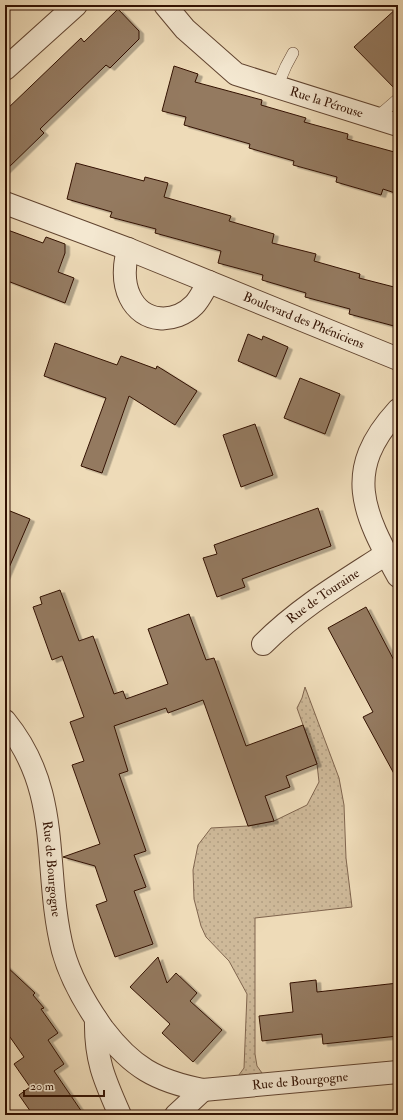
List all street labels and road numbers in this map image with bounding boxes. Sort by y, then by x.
street label: Rue la Pérouse [288,83,366,122]
street label: Boulevard des Phéniciens [241,289,367,353]
street label: Rue de Touraine [283,565,363,627]
street label: Rue de Bourgogne [39,820,64,918]
street label: Rue de Bourgogne [251,1069,349,1093]

